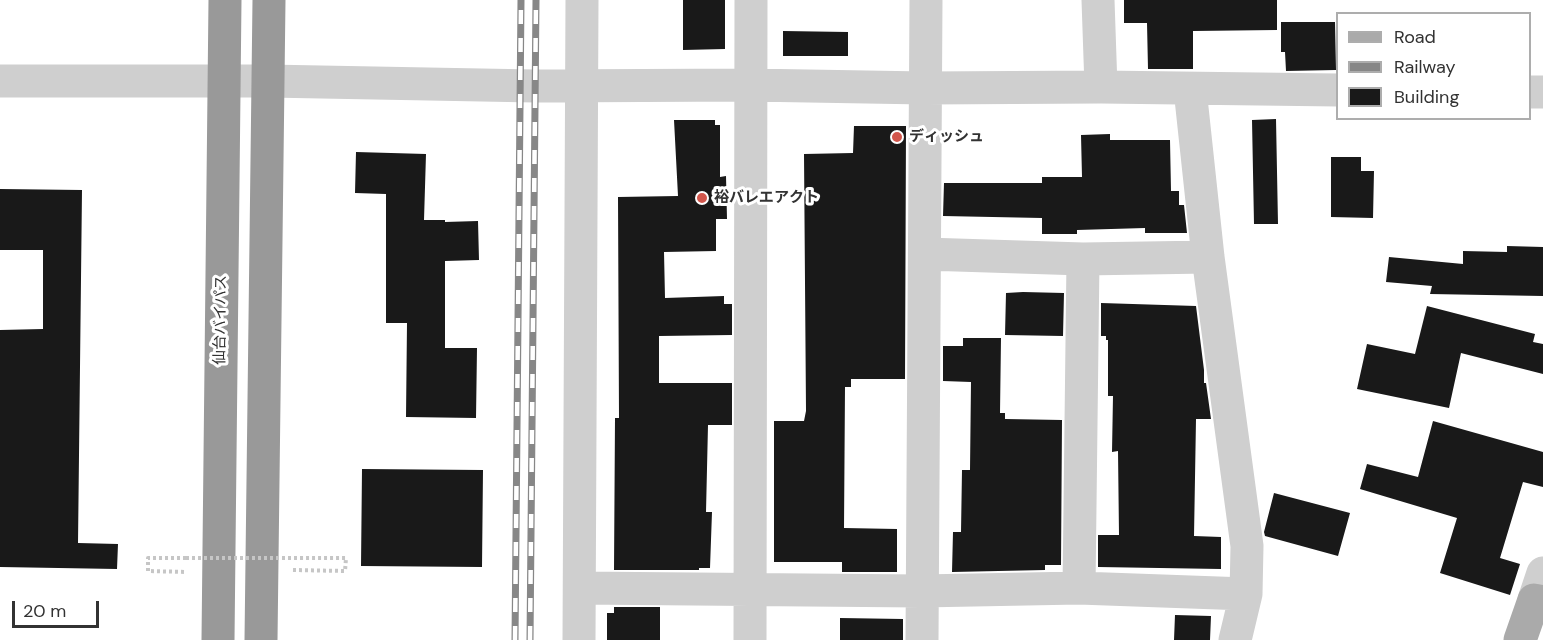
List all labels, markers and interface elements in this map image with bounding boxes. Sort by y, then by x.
legend [1336,12,1531,120]
text: Road [1394,25,1436,49]
text: Railway [1394,55,1456,79]
text: Building [1394,85,1459,109]
place label: ディッシュ [909,128,984,146]
marker: ディッシュ [890,130,904,144]
place label: 裕バレエアクト [714,189,819,207]
marker: 裕バレエアクト [695,191,709,205]
street label: 仙台バイパス [211,275,231,365]
scale bar [15,589,102,627]
text: 20 m [23,599,66,623]

